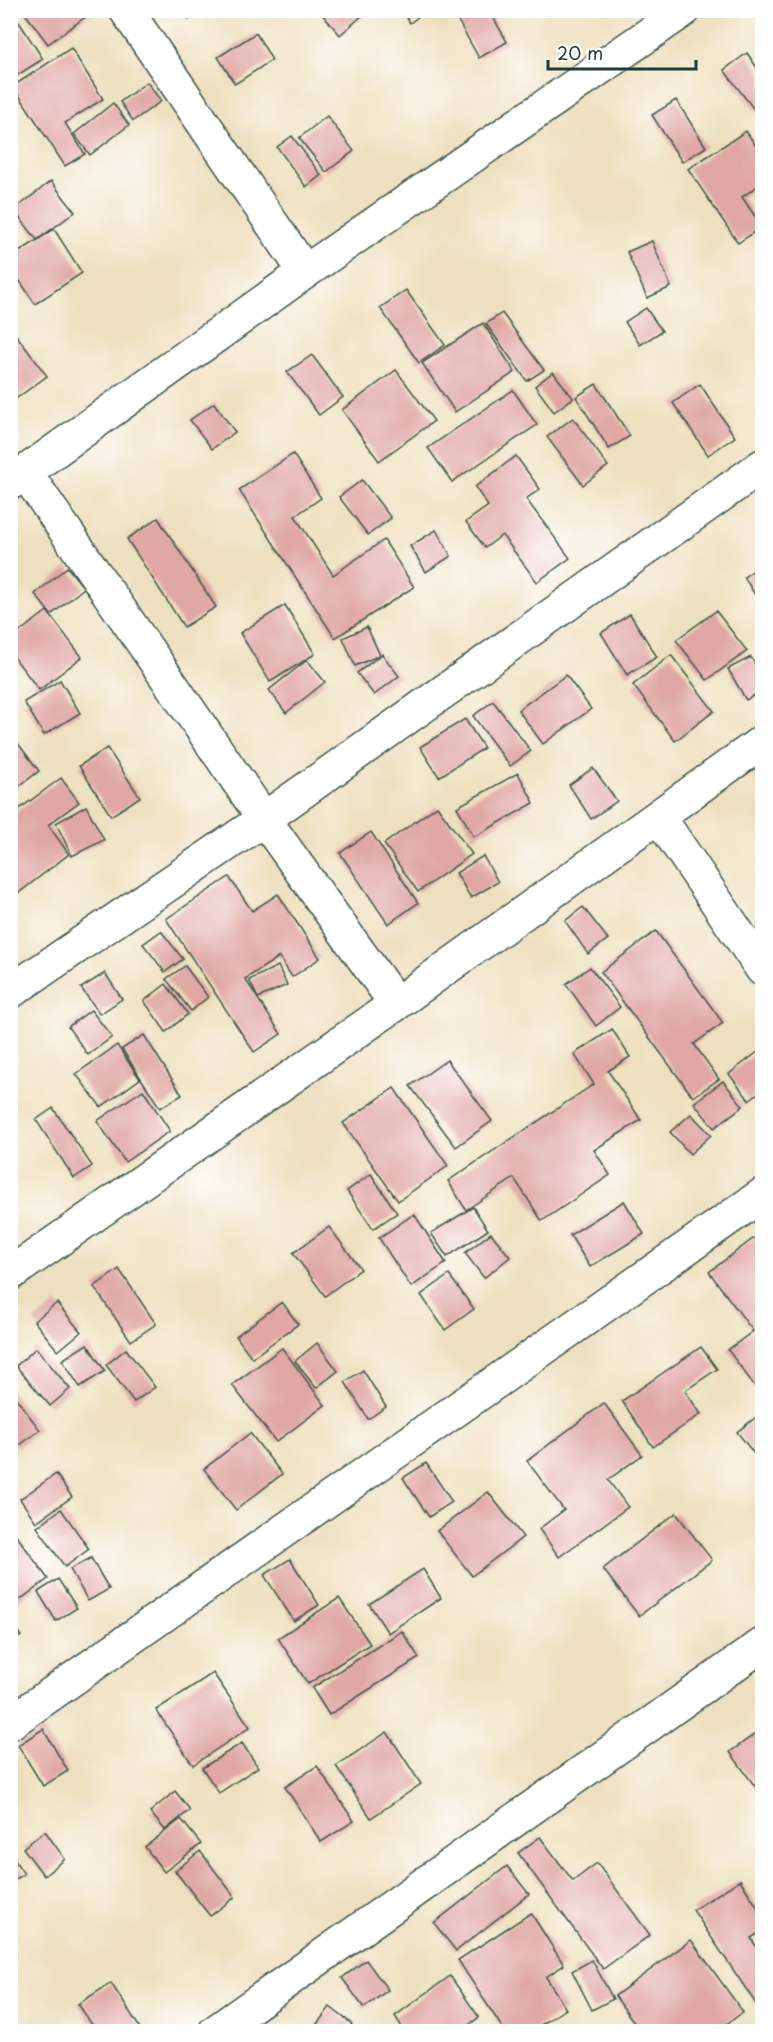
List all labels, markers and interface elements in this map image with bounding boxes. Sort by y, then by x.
scale bar [548,33,696,71]
text: 20 m [557,39,603,66]

